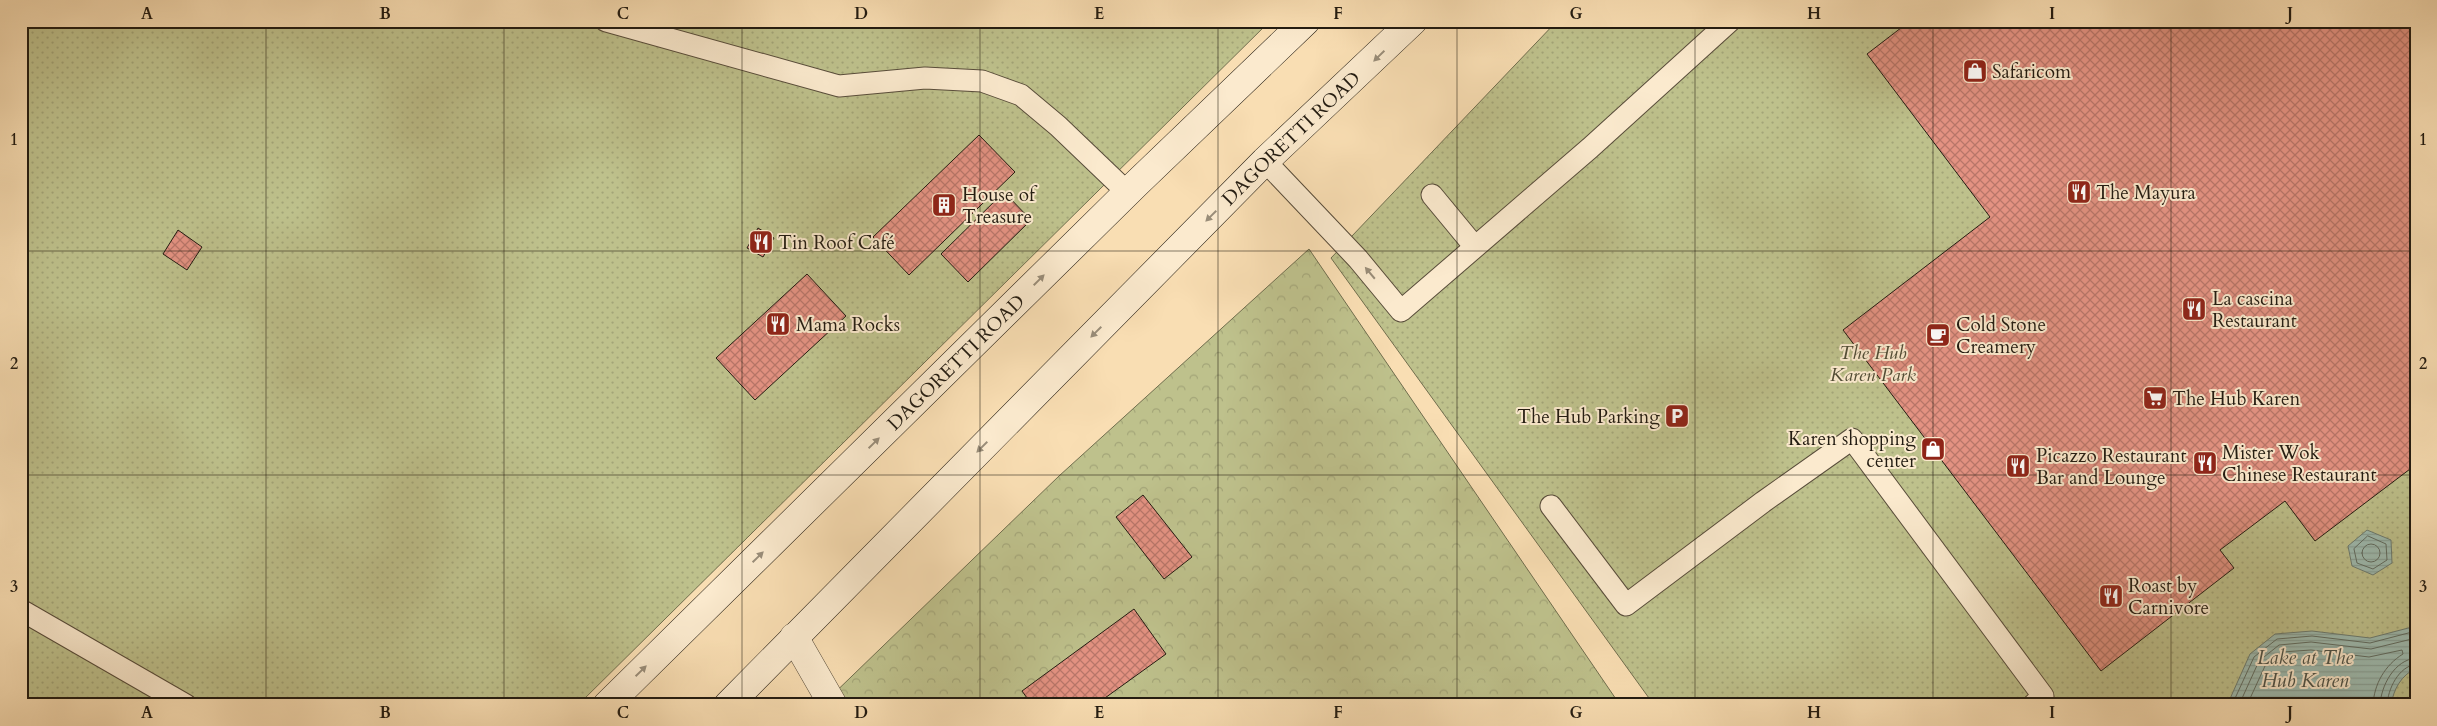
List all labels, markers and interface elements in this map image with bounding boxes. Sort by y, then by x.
text: A [141,3,153,25]
text: B [379,3,391,25]
text: C [617,3,629,25]
text: D [854,3,868,25]
text: E [1094,3,1104,25]
text: F [1333,3,1343,25]
text: G [1569,3,1583,25]
text: H [1807,3,1821,25]
text: I [2049,3,2055,25]
text: J [2285,3,2293,25]
one-way arrow [1373,50,1385,62]
shop icon: Safaricom [1962,58,1988,84]
place label: Safaricom [1992,59,2072,85]
street label: DAGORETTI ROAD [1216,65,1366,211]
text: 1 [10,129,18,151]
text: 1 [2419,129,2427,151]
restaurant icon: The Mayura [2066,179,2092,205]
place label: The Mayura [2096,180,2196,206]
place label: House of Treasure [962,182,1038,230]
building icon: House of Treasure [931,192,957,218]
one-way arrow [1205,210,1217,222]
restaurant icon: Tin Roof Café [748,229,774,255]
place label: Tin Roof Café [778,230,895,256]
one-way arrow [1364,267,1375,280]
one-way arrow [1033,274,1045,286]
place label: La cascina Restaurant [2212,286,2297,334]
street label: DAGORETTI ROAD [882,289,1031,436]
restaurant icon: La cascina Restaurant [2181,296,2207,322]
restaurant icon: Mama Rocks [765,311,791,337]
place label: Mama Rocks [796,312,900,338]
place label: Cold Stone Creamery [1956,312,2046,360]
cafe icon: Cold Stone Creamery [1925,322,1951,348]
one-way arrow [1091,326,1103,338]
park label: The Hub Karen Park [1830,340,1917,388]
text: 2 [10,353,18,375]
text: 2 [2419,353,2427,375]
supermarket icon: The Hub Karen [2142,385,2168,411]
place label: The Hub Karen [2172,386,2301,412]
parking icon: The Hub Parking [1664,403,1690,429]
place label: The Hub Parking [1517,404,1660,430]
place label: Karen shopping center [1788,426,1916,474]
shop icon: Karen shopping center [1920,436,1946,462]
one-way arrow [867,437,879,449]
place label: Mister Wok Chinese Restaurant [2222,440,2377,488]
one-way arrow [976,441,988,453]
place label: Picazzo Restaurant Bar and Lounge [2036,443,2187,491]
restaurant icon: Mister Wok Chinese Restaurant [2192,450,2218,476]
restaurant icon: Picazzo Restaurant Bar and Lounge [2005,453,2031,479]
one-way arrow [751,551,763,563]
place label: Roast by Carnivore [2128,573,2209,621]
text: 3 [10,576,18,598]
text: 3 [2419,576,2427,598]
restaurant icon: Roast by Carnivore [2098,583,2124,609]
water label: Lake at The Hub Karen [2257,644,2353,694]
one-way arrow [635,665,647,677]
text: A [141,702,153,724]
text: B [379,702,391,724]
text: C [617,702,629,724]
text: D [854,702,868,724]
text: E [1094,702,1104,724]
text: F [1333,702,1343,724]
text: G [1569,702,1583,724]
text: H [1807,702,1821,724]
text: I [2049,702,2055,724]
text: J [2285,702,2293,724]

